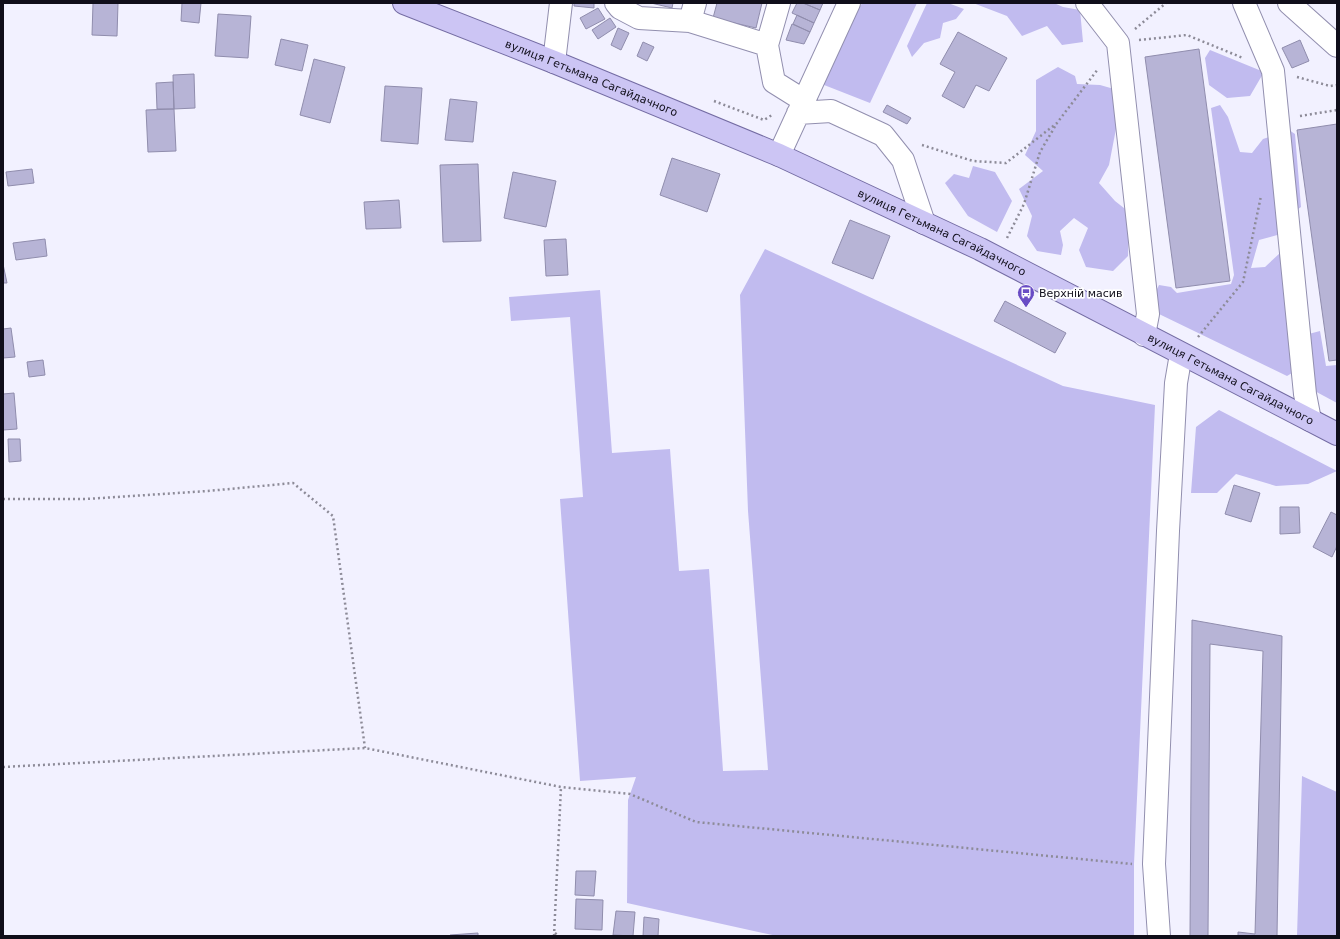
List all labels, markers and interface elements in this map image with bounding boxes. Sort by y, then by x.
street label: вулиця Гетьмана Сагайдачного [503,37,680,120]
street label: вулиця Гетьмана Сагайдачного [856,187,1028,279]
bus stop icon: Верхній масив [1016,283,1036,308]
place label: Верхній масив [1039,287,1122,300]
street label: вулиця Гетьмана Сагайдачного [1145,331,1316,428]

